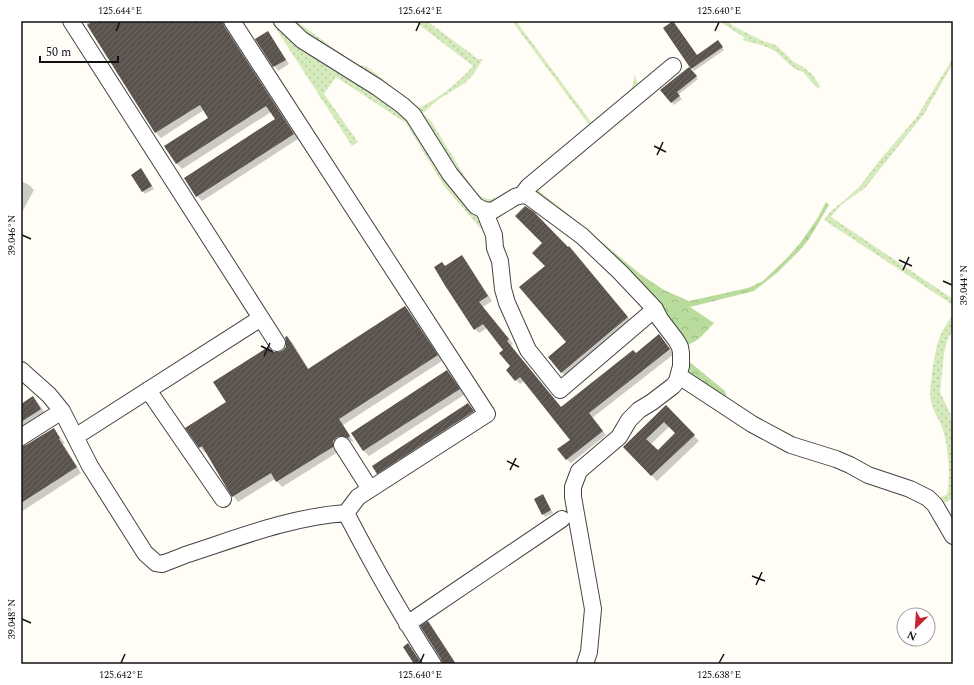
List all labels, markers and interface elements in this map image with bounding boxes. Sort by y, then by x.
text: 125.644°E [98,3,142,19]
text: 125.642°E [398,3,442,19]
text: 125.640°E [697,3,741,19]
scale bar [40,38,118,64]
text: 50 m [46,43,71,62]
text: 39.046°N [4,215,20,255]
text: 39.044°N [956,265,972,305]
text: 39.048°N [4,599,20,639]
north arrow [896,607,936,647]
text: N [904,626,920,645]
text: 125.642°E [99,667,143,683]
text: 125.640°E [398,667,442,683]
text: 125.638°E [697,667,741,683]

